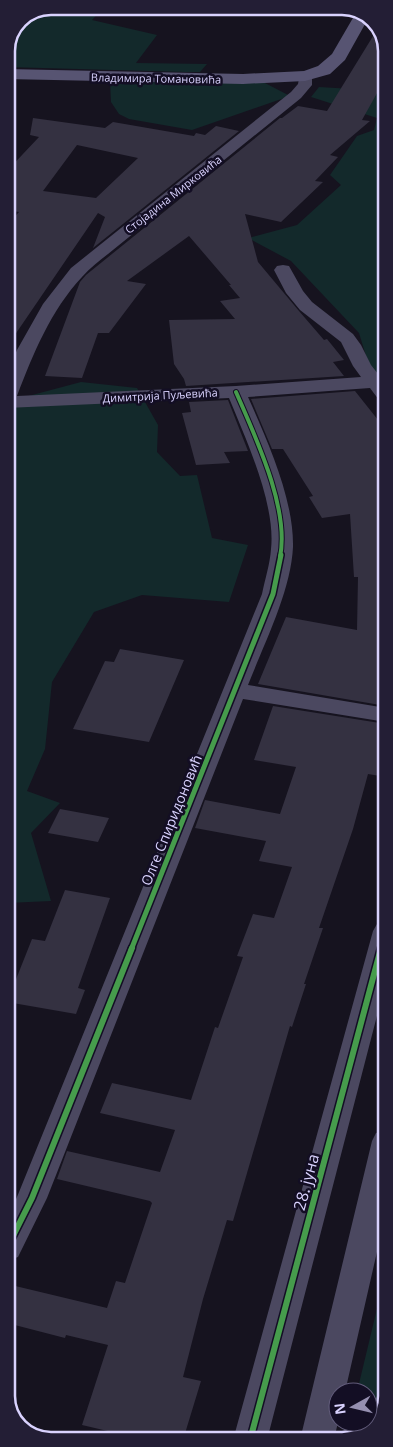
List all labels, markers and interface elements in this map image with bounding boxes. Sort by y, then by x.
street label: Владимира Томановића [91,69,221,87]
street label: Стојадина Мирковића [122,151,224,237]
street label: Димитрија Пуљевића [102,384,218,406]
street label: Олге Спиридоновић [136,752,206,888]
street label: 28. јуна [288,1151,324,1213]
north arrow [328,1382,378,1432]
text: N [329,1402,350,1416]

